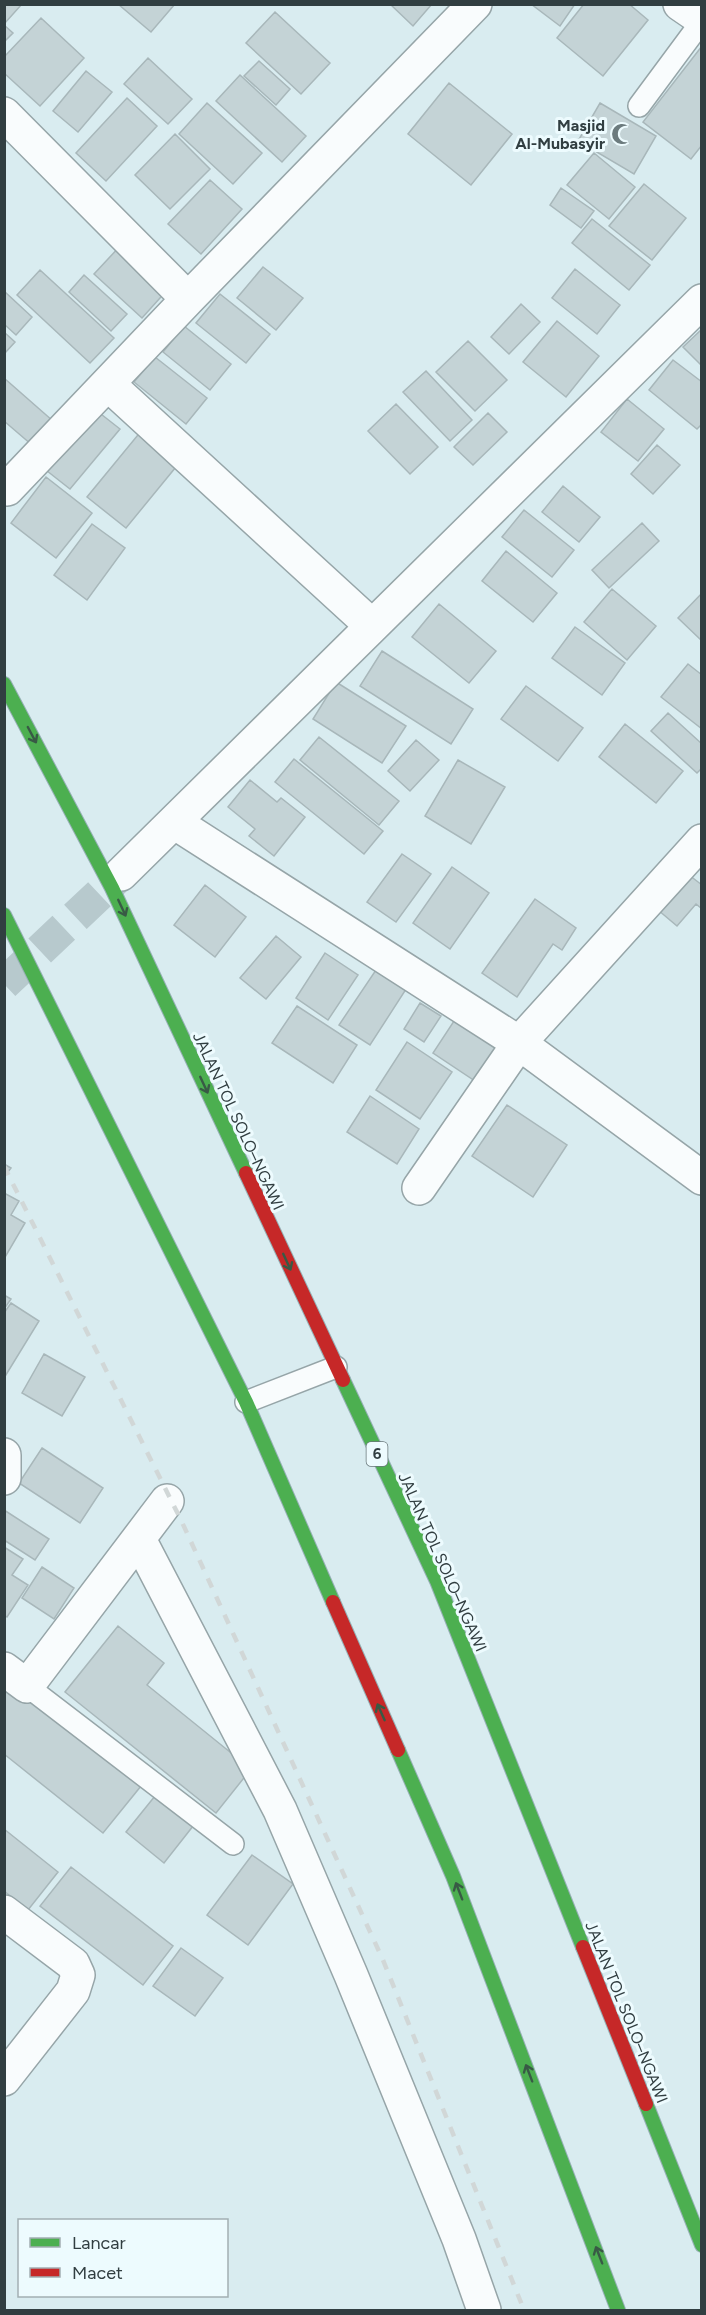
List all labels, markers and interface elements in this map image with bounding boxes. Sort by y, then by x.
place label: Masjid Al-Mubasyir [515,116,605,153]
mosque icon: Masjid Al-Mubasyir [610,122,634,146]
one-way arrow [27,726,38,744]
one-way arrow [116,899,128,917]
street label: JALAN TOL SOLO–NGAWI [189,1029,288,1213]
one-way arrow [199,1076,211,1094]
one-way arrow [281,1252,293,1270]
road number: 6 [366,1442,388,1466]
street label: JALAN TOL SOLO–NGAWI [394,1470,491,1655]
one-way arrow [375,1704,386,1722]
one-way arrow [453,1883,464,1901]
street label: JALAN TOL SOLO–NGAWI [581,1919,672,2106]
one-way arrow [523,2065,534,2083]
legend [18,2219,228,2297]
text: Lancar [72,2232,126,2254]
one-way arrow [593,2247,604,2265]
text: Macet [72,2262,123,2284]

